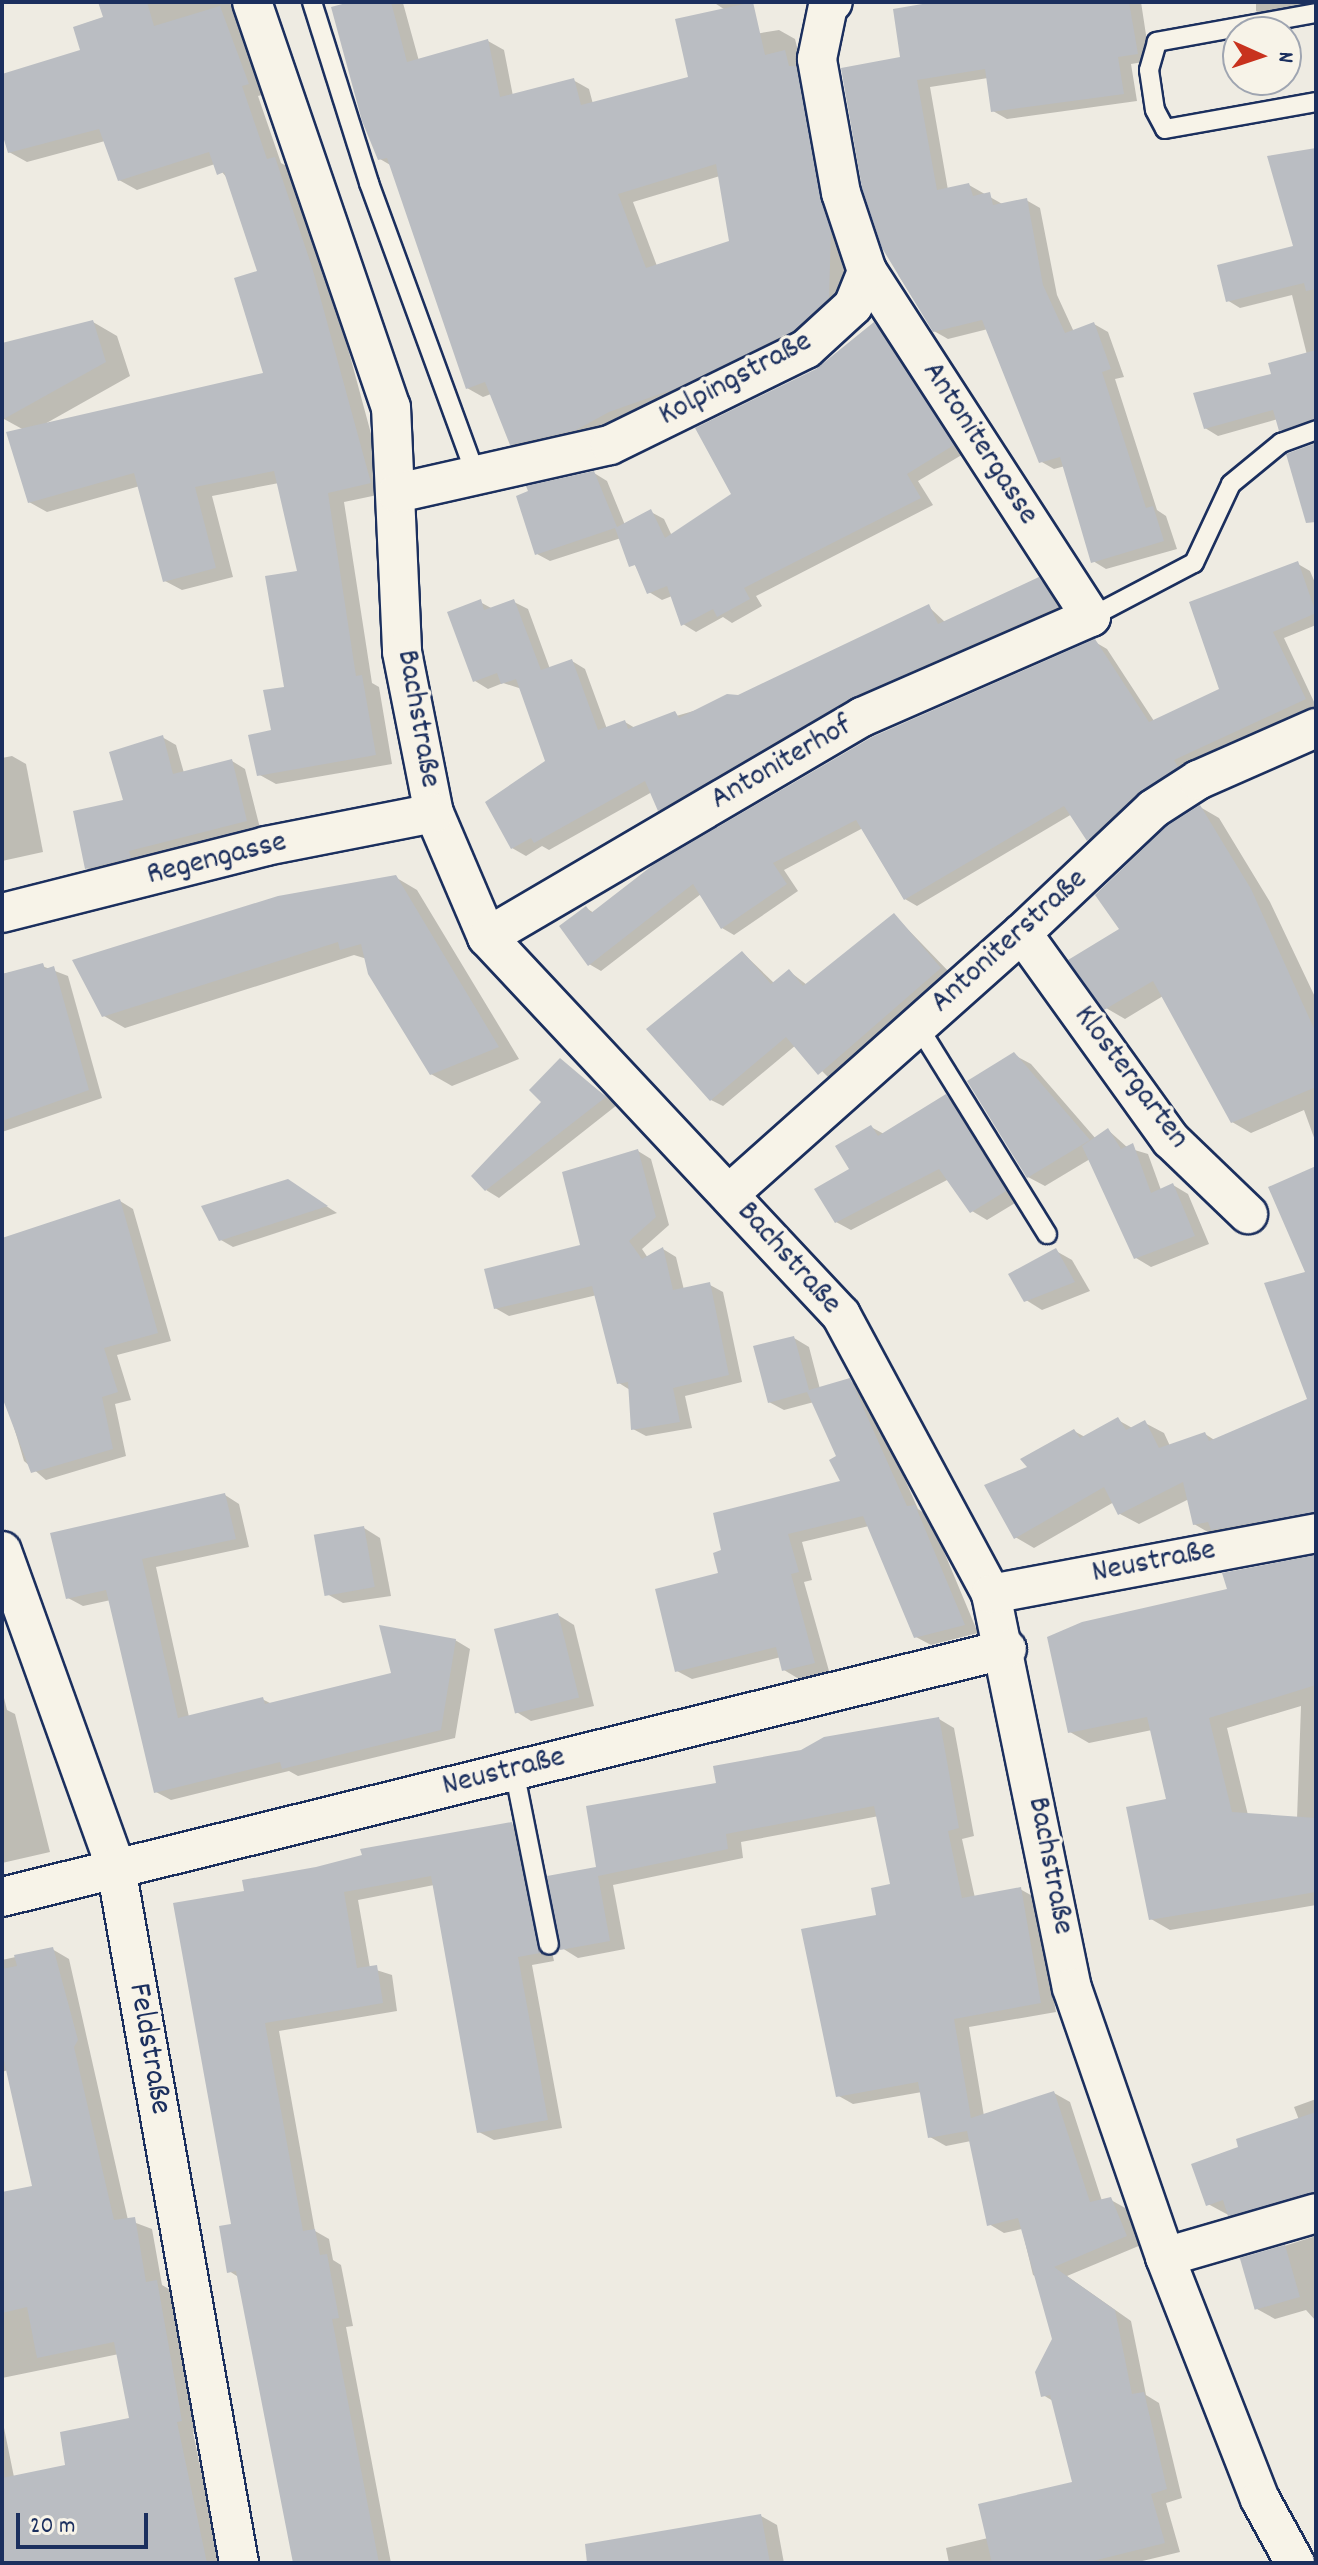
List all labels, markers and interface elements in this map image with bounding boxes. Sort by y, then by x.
north arrow [1222,16,1302,96]
text: N [1269,51,1300,63]
street label: Kolpingstraße [653,324,819,436]
street label: Antonitergasse [912,355,1046,533]
street label: Bachstraße [386,647,448,791]
street label: Antoniterhof [704,708,860,820]
street label: Regengasse [143,824,291,896]
street label: Antoniterstraße [924,861,1096,1023]
street label: Klostergarten [1064,999,1196,1157]
street label: Bachstraße [727,1194,849,1324]
street label: Neustraße [1089,1532,1219,1594]
street label: Neustraße [439,1739,569,1807]
street label: Bachstraße [1017,1794,1081,1938]
street label: Feldstraße [118,1980,178,2118]
scale bar [20,2497,152,2547]
text: 20 m [30,2510,76,2544]

